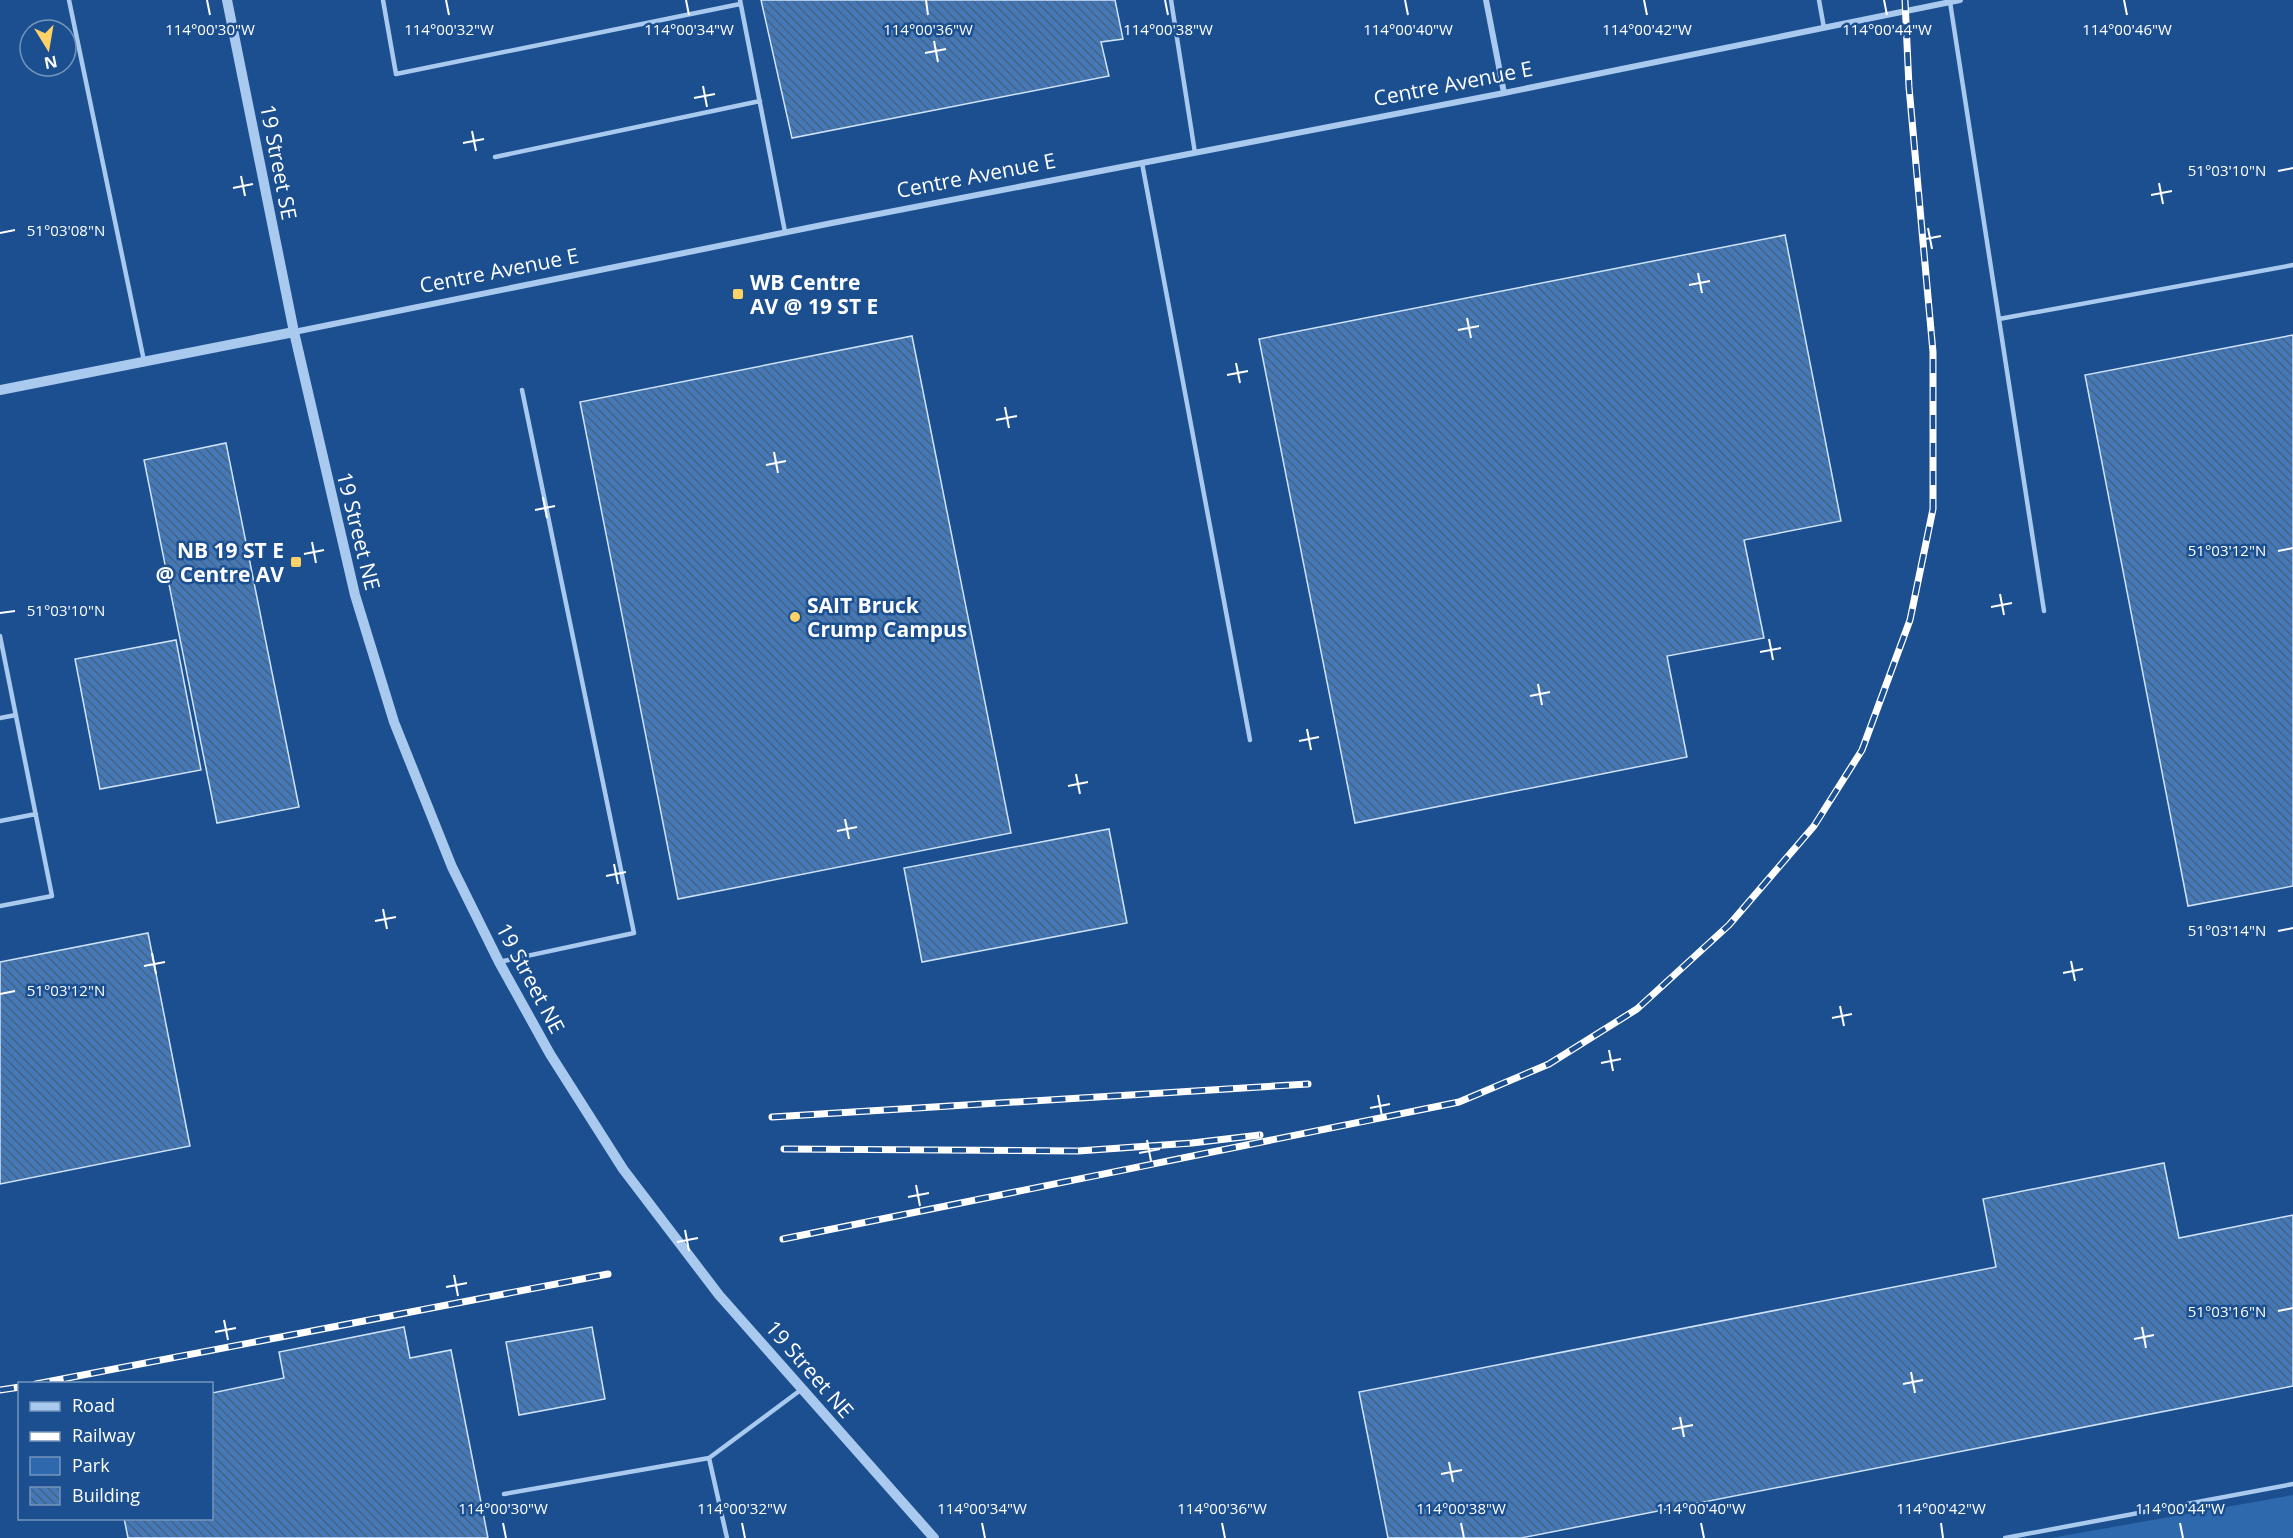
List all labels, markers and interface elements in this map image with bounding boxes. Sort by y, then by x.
north arrow [18,18,78,78]
text: 114°00'30"W [165,19,255,39]
text: 114°00'32"W [404,19,494,39]
text: 114°00'34"W [644,19,734,39]
text: 114°00'36"W [883,19,973,39]
text: 114°00'38"W [1123,19,1213,39]
text: 114°00'40"W [1363,19,1453,39]
text: 114°00'42"W [1602,19,1692,39]
text: 114°00'44"W [1842,19,1932,39]
text: 114°00'46"W [2082,19,2172,39]
text: N [42,51,59,75]
street label: Centre Avenue E [1371,54,1535,112]
street label: 19 Street SE [254,102,304,222]
street label: Centre Avenue E [894,146,1058,204]
text: 51°03'10"N [2188,160,2266,180]
text: 51°03'08"N [27,220,105,240]
street label: Centre Avenue E [417,241,581,299]
place label: WB Centre AV @ 19 ST E [750,268,878,320]
marker: WB Centre AV @ 19 ST E [731,287,745,301]
street label: 19 Street NE [331,469,387,593]
place label: NB 19 ST E @ Centre AV [155,536,284,588]
text: 51°03'12"N [2188,540,2266,560]
marker: NB 19 ST E @ Centre AV [289,555,303,569]
place label: SAIT Bruck Crump Campus [807,591,967,643]
text: 51°03'10"N [27,600,105,620]
marker: SAIT Bruck Crump Campus [788,610,802,624]
street label: 19 Street NE [490,918,572,1038]
text: 51°03'14"N [2188,920,2266,940]
text: 51°03'12"N [27,980,105,1000]
text: 51°03'16"N [2188,1301,2266,1321]
street label: 19 Street NE [760,1314,860,1424]
legend [18,1382,213,1520]
text: Road [72,1393,115,1417]
text: Railway [72,1423,136,1447]
text: Park [72,1453,110,1477]
text: Building [72,1483,140,1507]
text: 114°00'30"W [458,1498,548,1518]
text: 114°00'32"W [697,1498,787,1518]
text: 114°00'34"W [937,1498,1027,1518]
text: 114°00'36"W [1177,1498,1267,1518]
text: 114°00'38"W [1416,1498,1506,1518]
text: 114°00'40"W [1656,1498,1746,1518]
text: 114°00'42"W [1896,1498,1986,1518]
text: 114°00'44"W [2135,1498,2225,1518]

